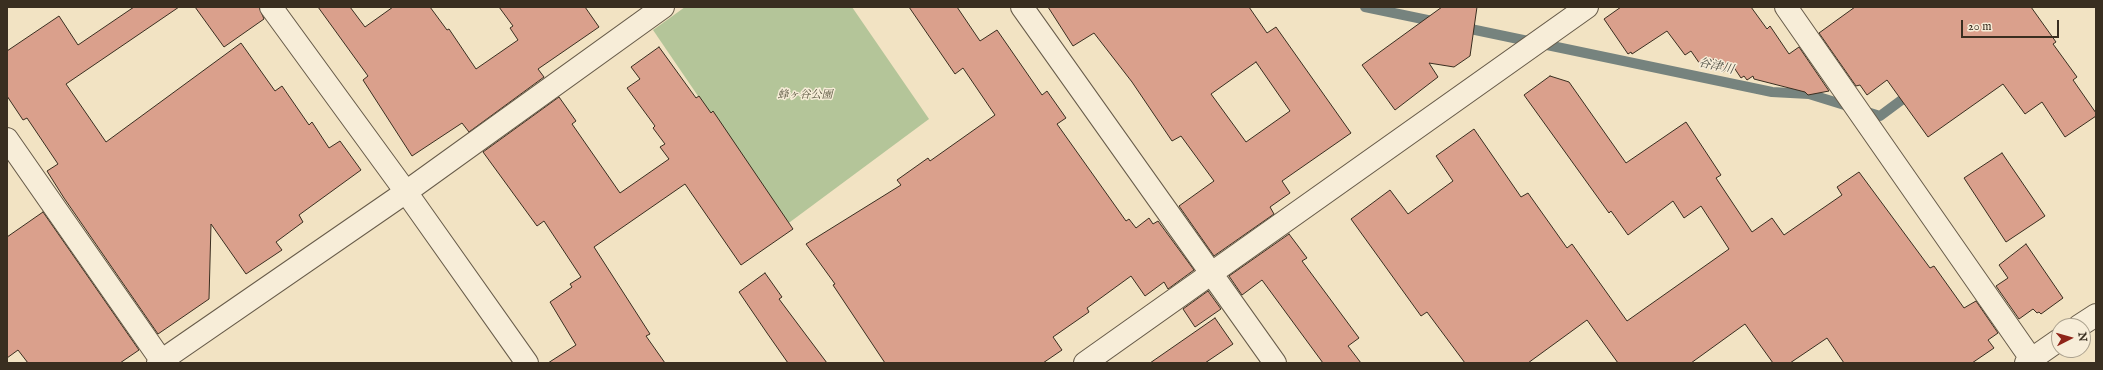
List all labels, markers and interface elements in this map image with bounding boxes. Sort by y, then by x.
scale bar [1963,12,2061,38]
text: 20 m [1968,19,1991,34]
water label: 谷津川 [1697,56,1735,78]
park label: 蜂ヶ谷公園 [778,89,832,103]
north arrow [2051,318,2091,358]
text: N [2074,331,2089,342]

